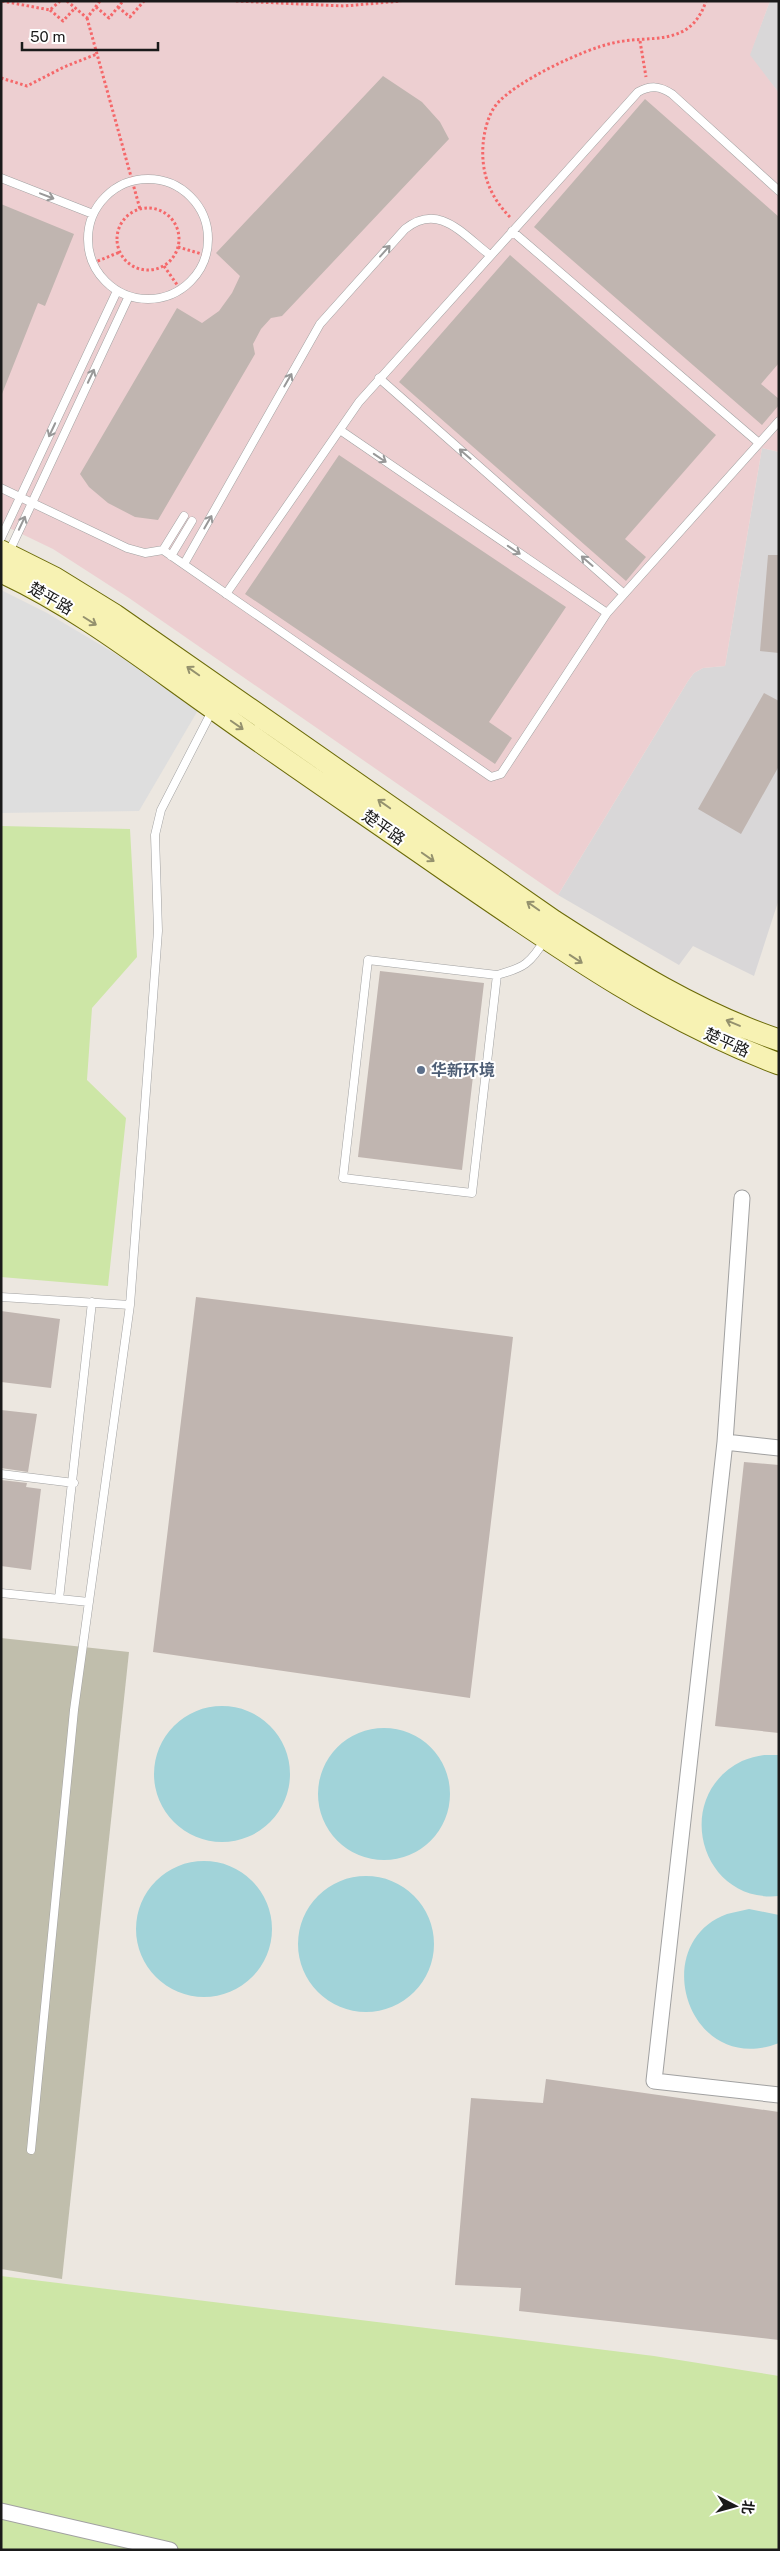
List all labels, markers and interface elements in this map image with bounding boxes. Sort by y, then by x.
scale bar [22,20,159,52]
text: 50 m [30,28,65,45]
one-way arrow [39,192,54,201]
one-way arrow [379,245,391,258]
one-way arrow [87,369,97,384]
one-way arrow [283,374,293,388]
one-way arrow [47,422,56,437]
one-way arrow [459,448,472,460]
one-way arrow [373,453,387,463]
one-way arrow [203,515,213,529]
one-way arrow [18,516,27,531]
one-way arrow [507,545,521,555]
one-way arrow [581,556,594,567]
street label: 楚平路 [25,578,76,619]
one-way arrow [82,616,96,626]
one-way arrow [187,666,201,676]
one-way arrow [229,720,243,730]
one-way arrow [378,799,392,809]
street label: 楚平路 [359,806,409,849]
one-way arrow [420,852,434,862]
one-way arrow [526,901,540,911]
one-way arrow [569,954,583,964]
one-way arrow [726,1017,741,1027]
street label: 楚平路 [701,1024,753,1061]
place label: 华新环境 [431,1061,495,1080]
marker: 华新环境 [415,1064,427,1076]
north arrow [710,2481,760,2531]
text: 北 [739,2500,757,2515]

